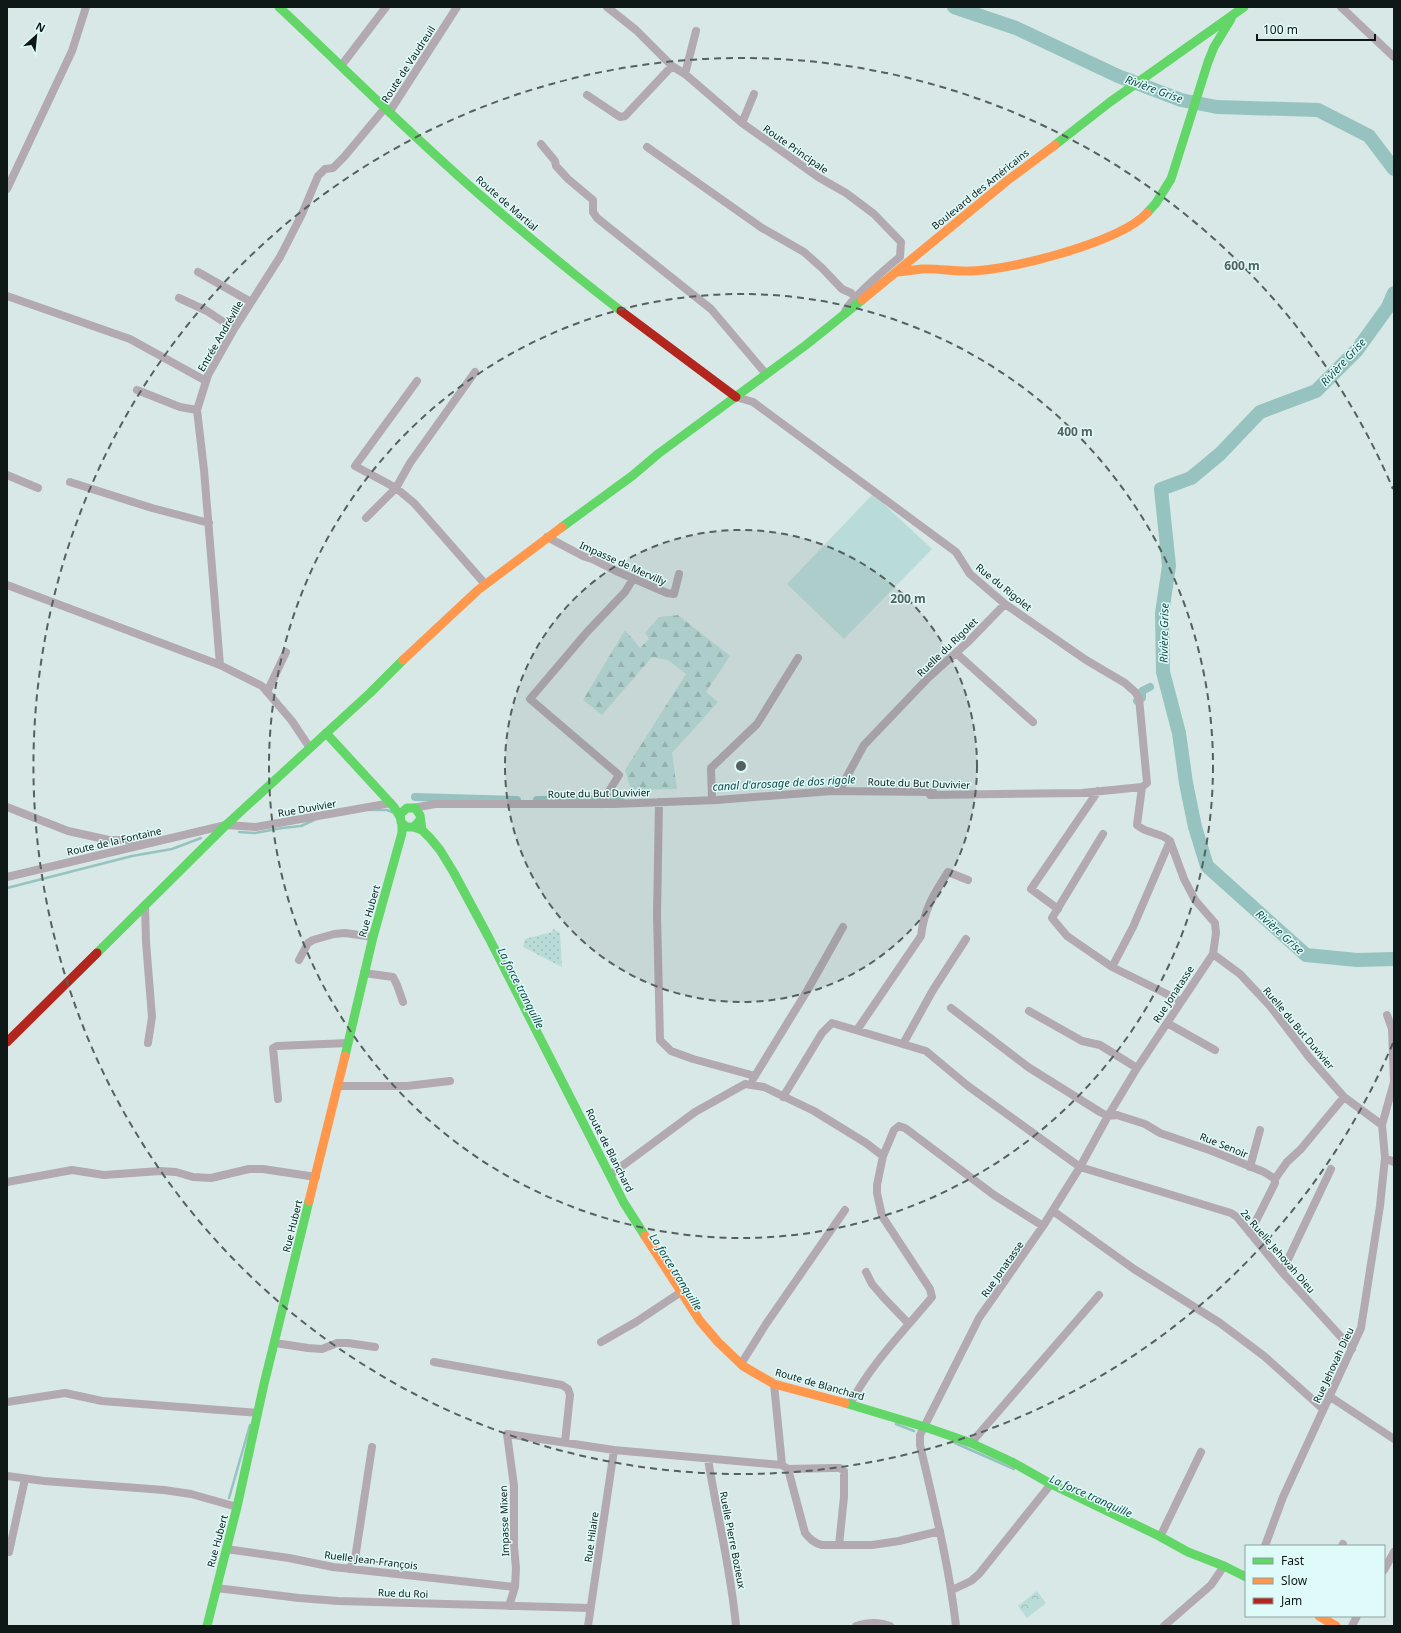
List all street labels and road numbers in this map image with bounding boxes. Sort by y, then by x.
street label: Route de Vaudreuil [378,23,438,105]
street label: Route Principale [761,121,832,177]
street label: Boulevard des Américains [928,145,1032,233]
street label: Route de Martial [473,172,541,234]
street label: Entrée Andréville [194,298,246,374]
street label: Impasse de Mervilly [577,538,669,589]
street label: Rue du Rigolet [973,560,1035,614]
street label: Ruelle du Rigolet [914,614,981,680]
street label: Route du But Duvivier [867,774,971,792]
street label: Route du But Duvivier [548,785,650,801]
street label: Rue Duvivier [277,796,337,820]
street label: Route de la Fontaine [65,823,163,859]
street label: Rue Hubert [355,883,383,939]
street label: Rue Jonatasse [1149,962,1197,1025]
street label: Ruelle du But Duvivier [1260,984,1338,1072]
street label: Route de Blanchard [583,1106,637,1194]
street label: Rue Senoir [1198,1129,1250,1161]
street label: Rue Hubert [279,1198,305,1254]
street label: 2e Ruelle Jehovah Dieu [1238,1206,1318,1296]
street label: Rue Jonatasse [977,1238,1027,1300]
street label: Rue Jehovah Dieu [1309,1325,1357,1405]
street label: Route de Blanchard [774,1365,866,1403]
street label: Impasse Mixen [496,1485,512,1557]
street label: Ruelle Pierre Bozieux [717,1490,749,1591]
street label: Rue Hilaire [581,1510,602,1563]
street label: Rue Hubert [203,1513,231,1569]
street label: Ruelle Jean-François [324,1547,419,1573]
street label: Rue du Roi [378,1585,428,1601]

